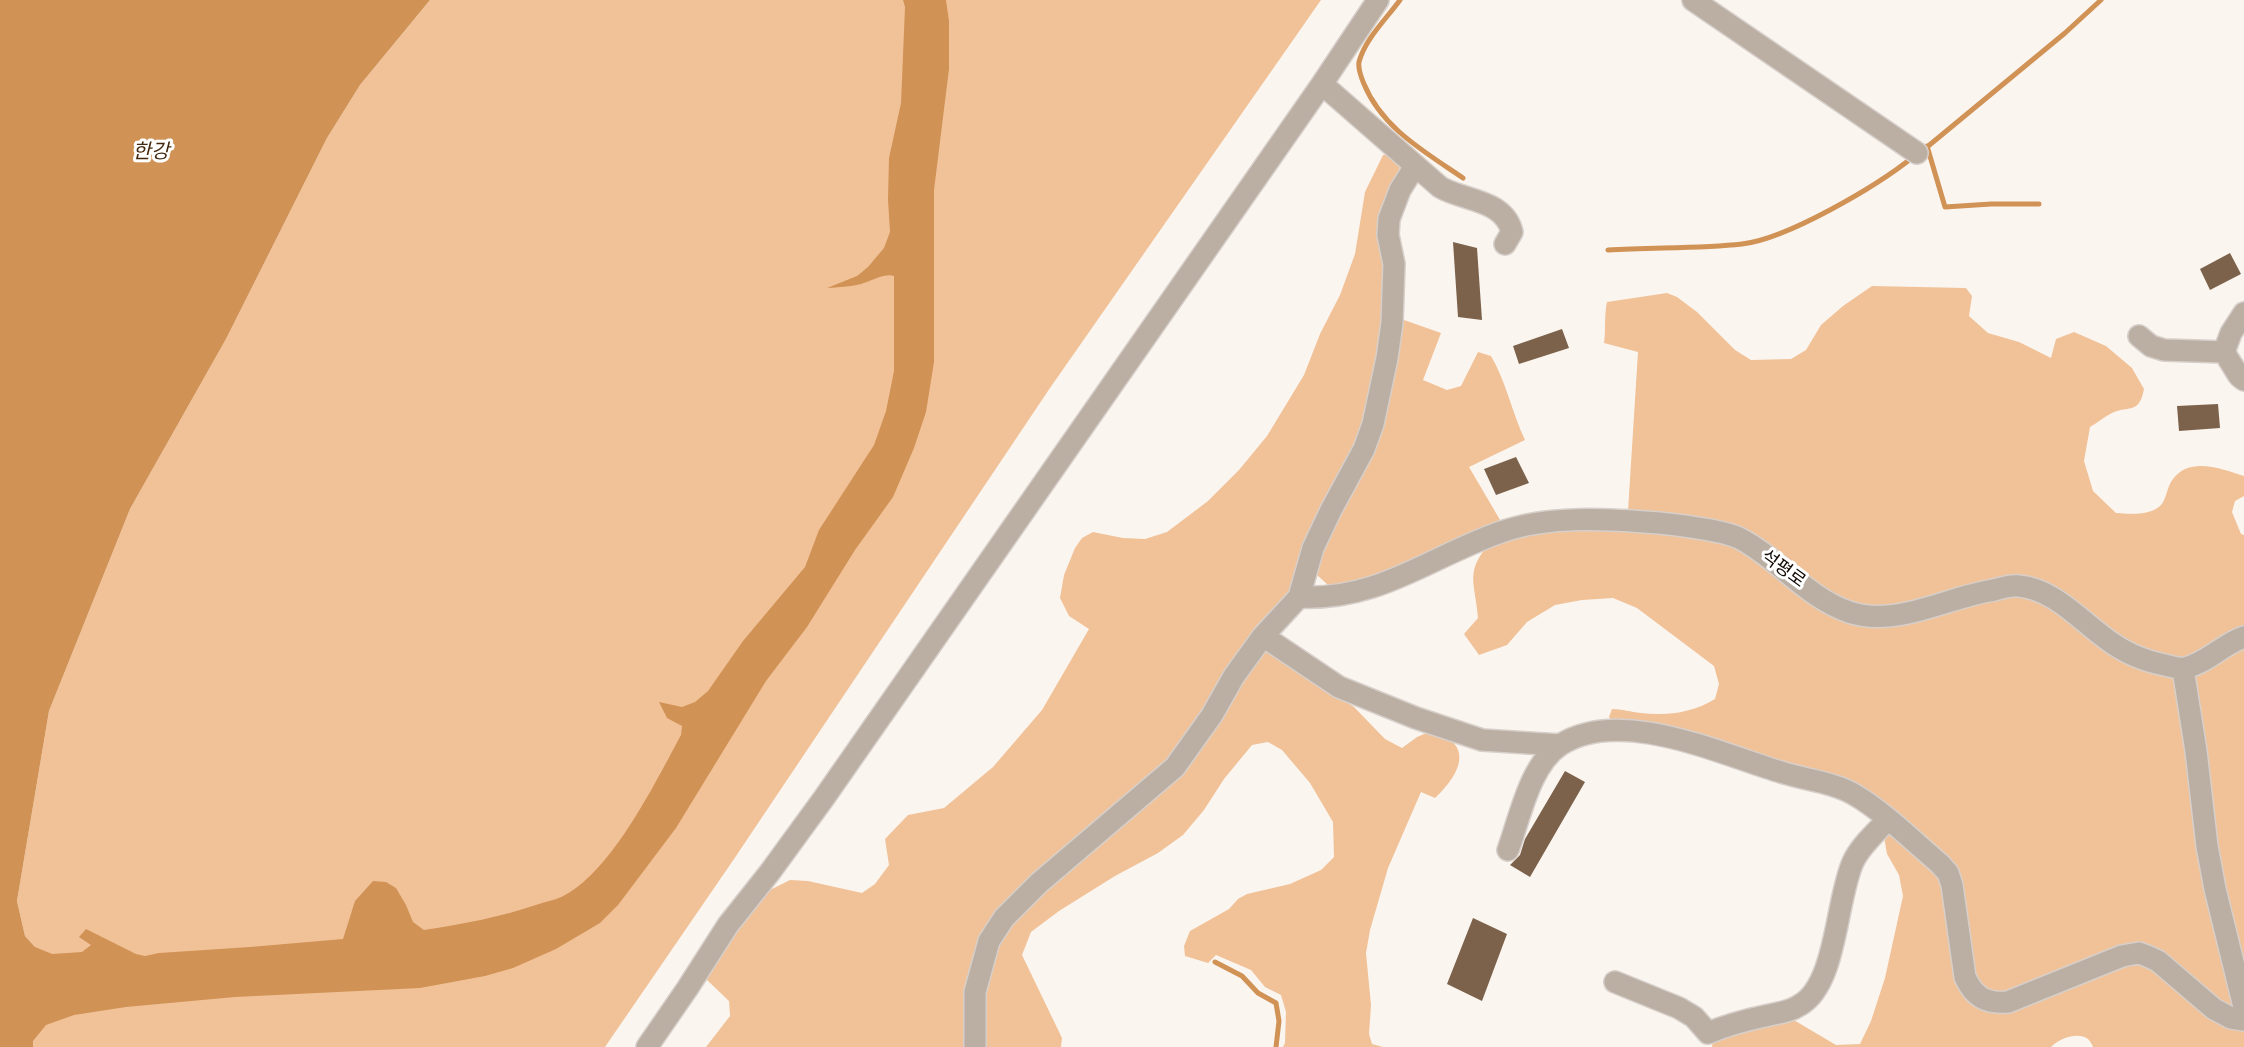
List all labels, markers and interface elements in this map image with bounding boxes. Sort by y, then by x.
water label: 한강 [133,140,169,164]
street label: 석평로 [1757,546,1809,592]

